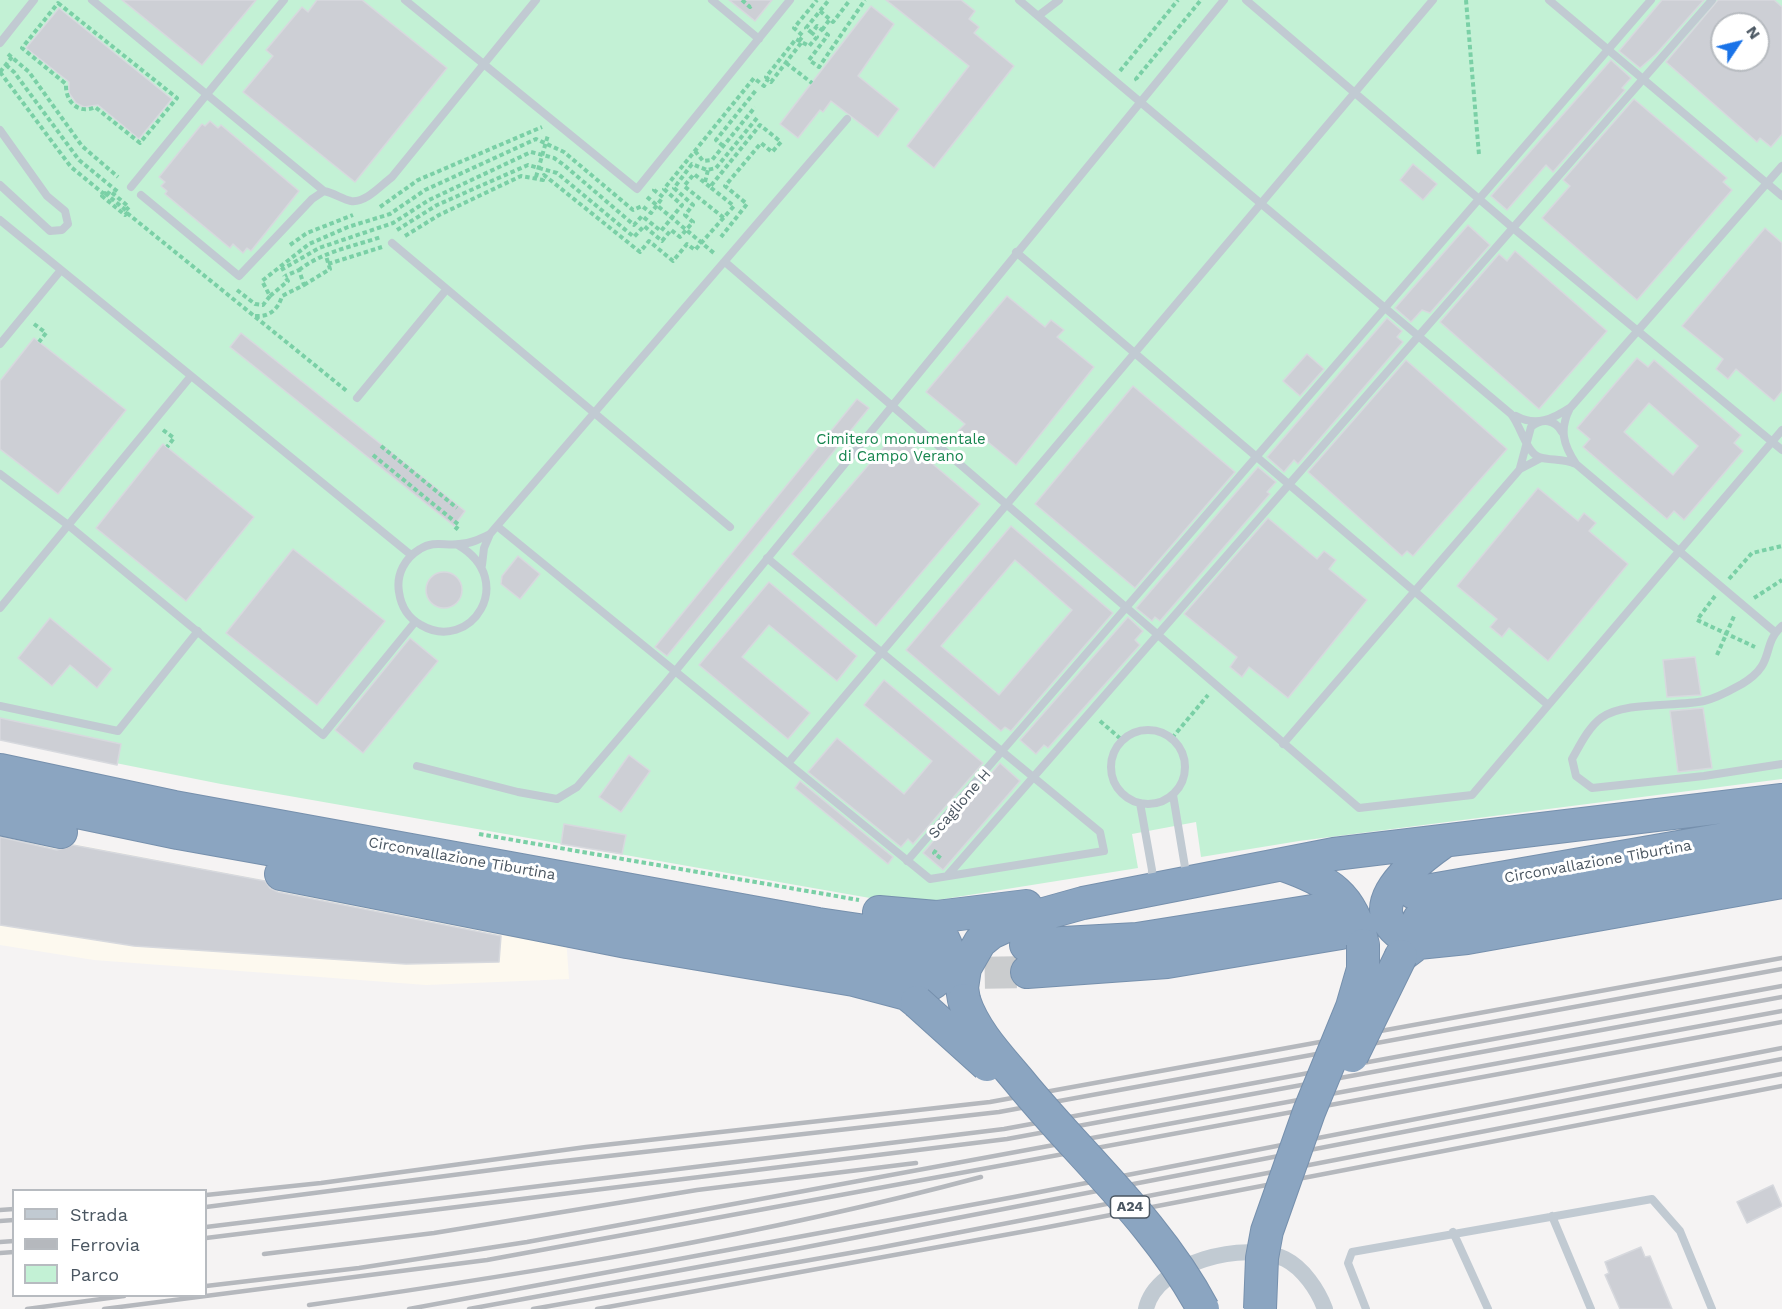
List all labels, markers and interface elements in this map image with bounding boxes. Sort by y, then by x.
north arrow [1710,12,1770,72]
text: N [1742,22,1765,43]
park label: Cimitero monumentale di Campo Verano [816,431,986,466]
street label: Scaglione H [925,766,995,842]
street label: Circonvallazione Tiburtina [367,834,557,884]
street label: Circonvallazione Tiburtina [1503,837,1693,887]
legend [12,1189,207,1297]
road number: A24 [1110,1196,1150,1218]
text: Strada [70,1204,128,1225]
text: Ferrovia [70,1234,140,1255]
text: Parco [70,1264,119,1285]

